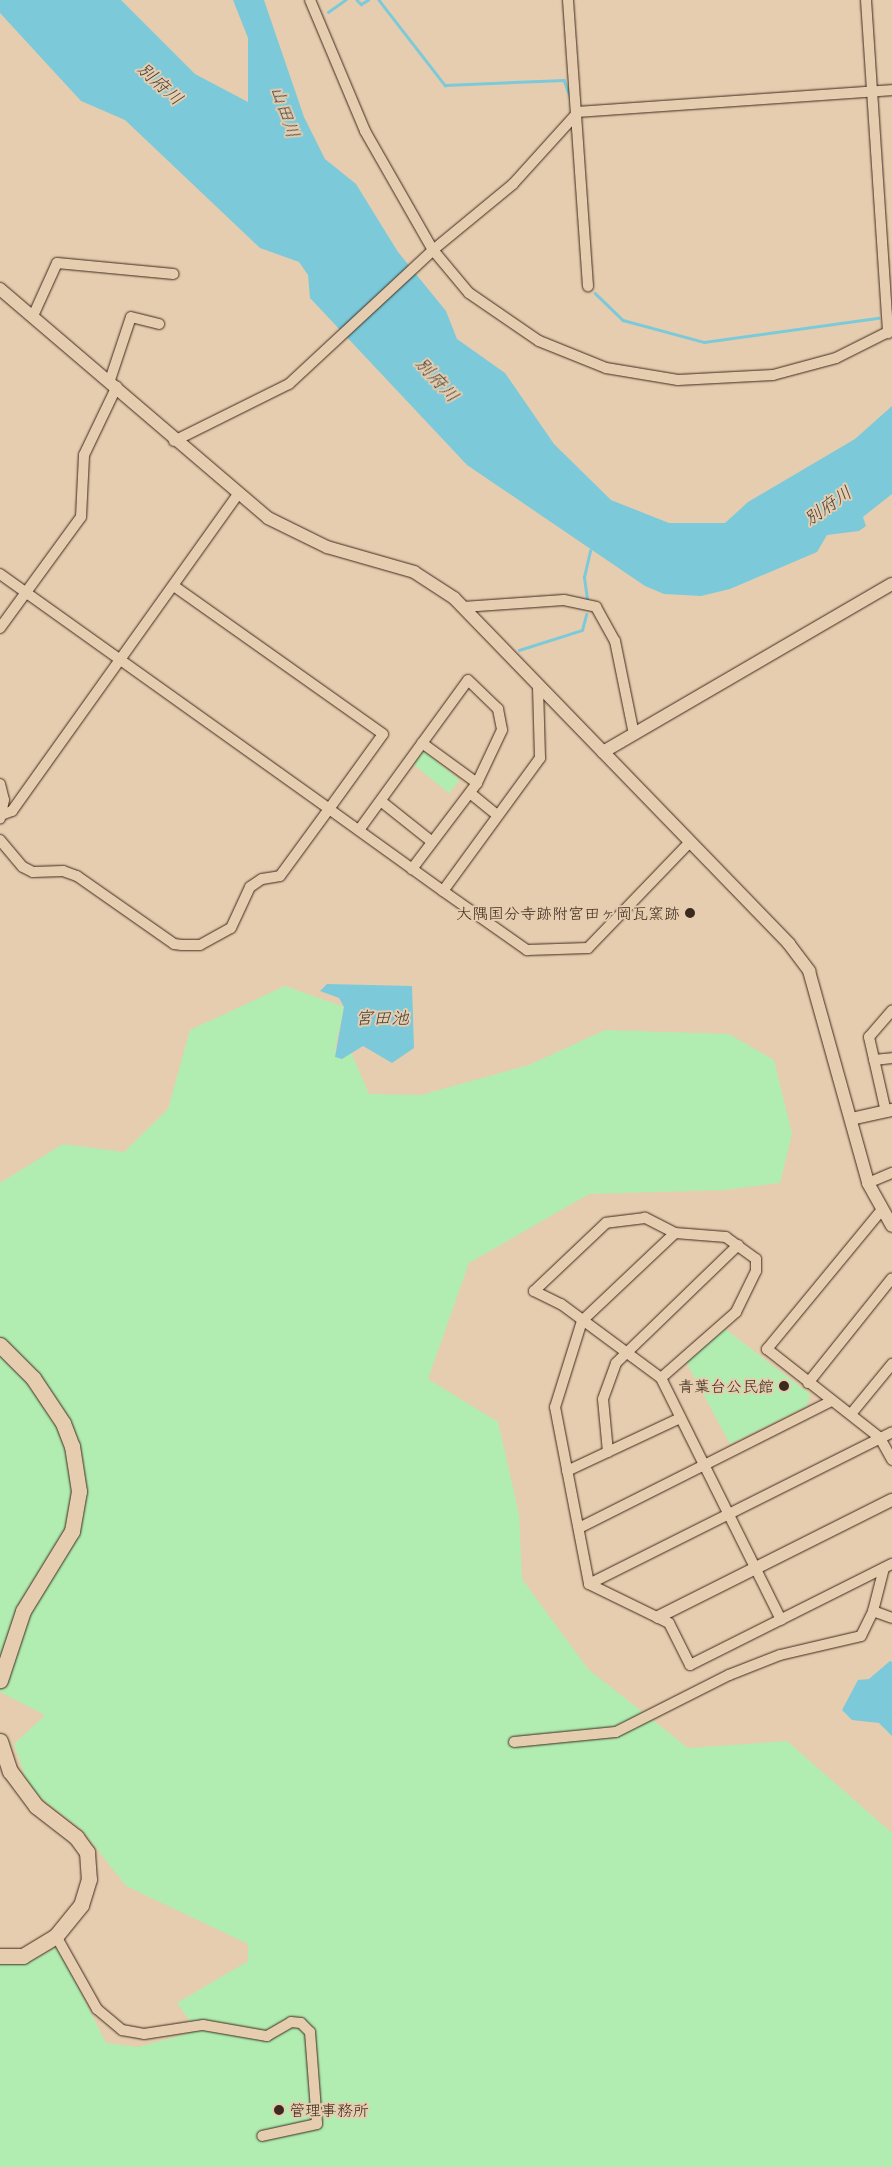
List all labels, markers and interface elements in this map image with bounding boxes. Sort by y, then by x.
water label: 別府川 [133,58,187,110]
water label: 山田川 [266,83,304,141]
water label: 別府川 [411,353,463,407]
water label: 別府川 [800,482,856,530]
place label: 大隅国分寺跡附宮田ヶ岡瓦窯跡 [456,903,680,923]
marker: 大隅国分寺跡附宮田ヶ岡瓦窯跡 [684,907,696,919]
water label: 宮田池 [355,1007,409,1029]
place label: 青葉台公民館 [678,1376,774,1396]
marker: 青葉台公民館 [778,1380,790,1392]
place label: 管理事務所 [289,2100,369,2120]
marker: 管理事務所 [273,2104,285,2116]

